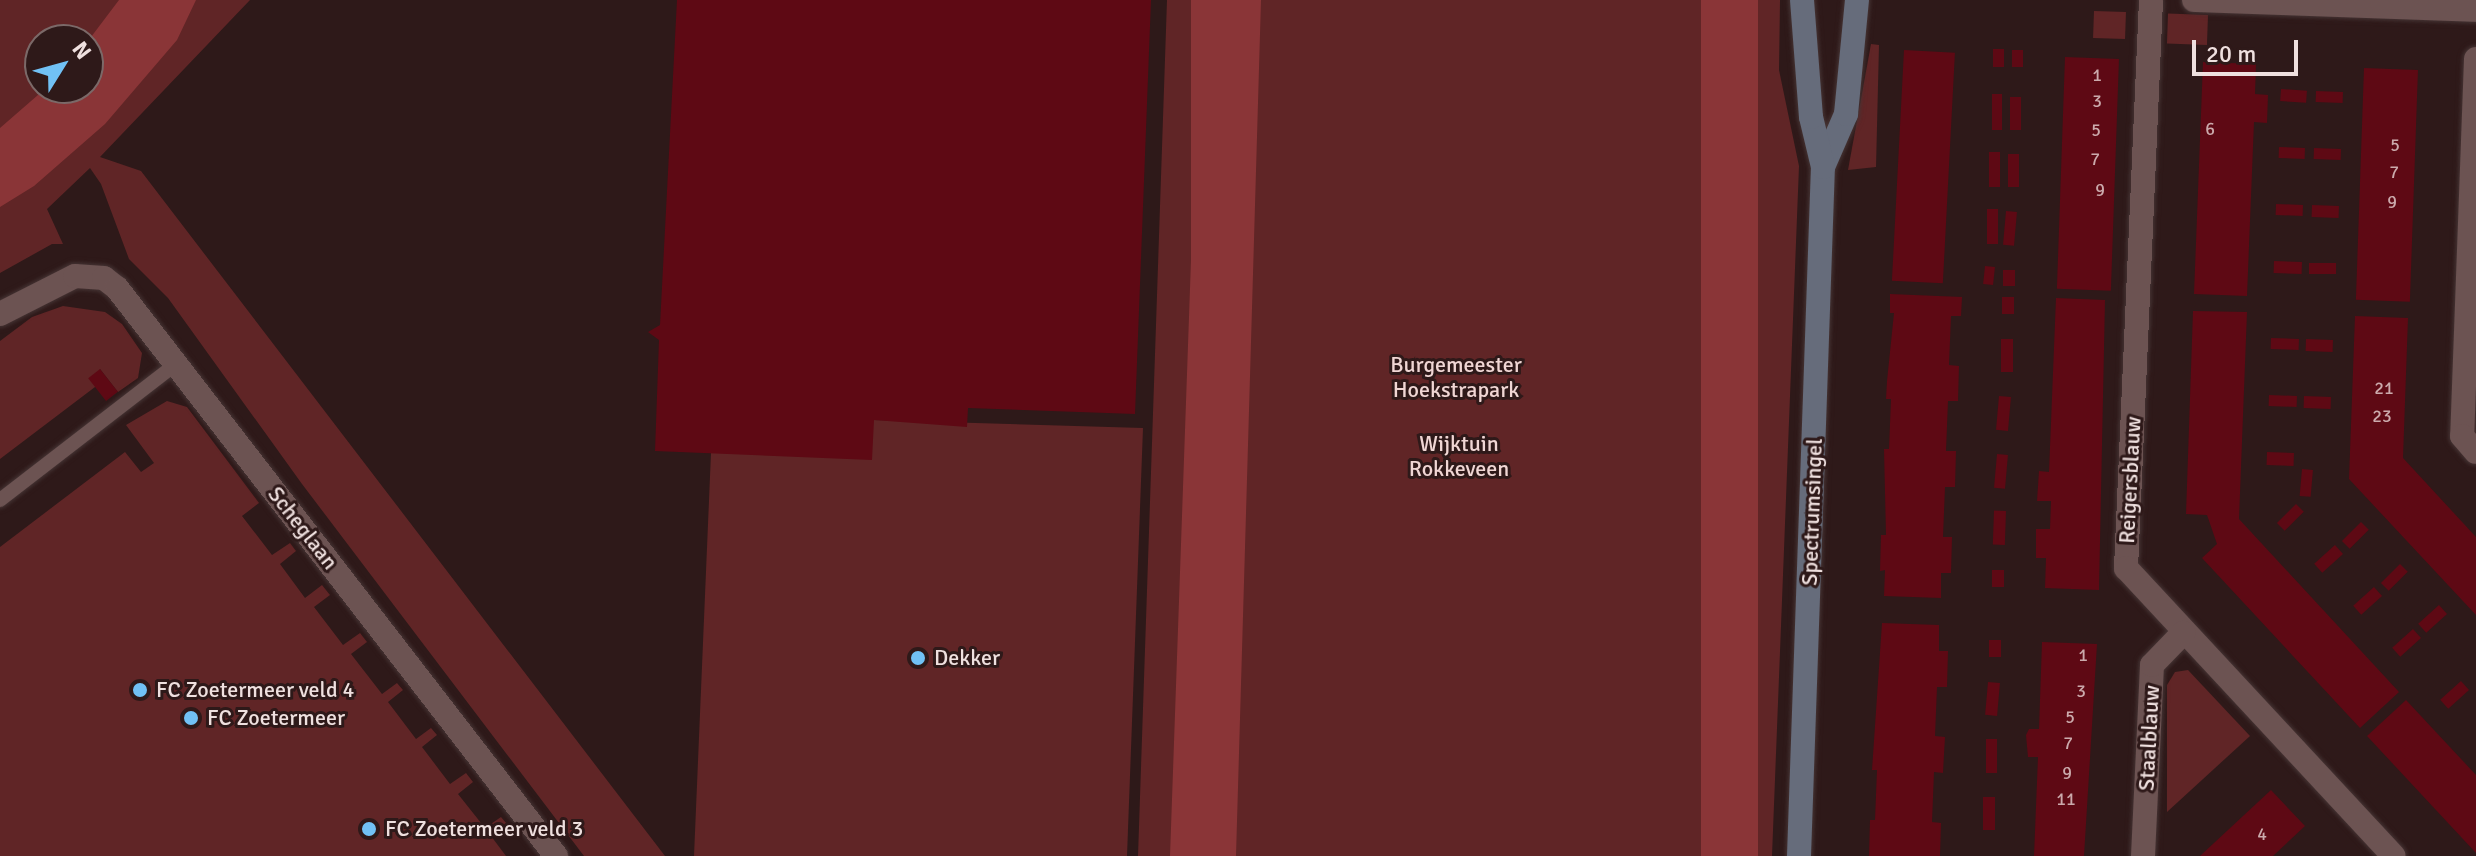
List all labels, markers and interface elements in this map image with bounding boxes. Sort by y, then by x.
north arrow [24,24,104,104]
scale bar [2196,24,2302,74]
text: N [67,36,97,65]
text: 20 m [2206,39,2256,69]
house number: 1 [2092,64,2102,86]
house number: 3 [2092,90,2102,112]
house number: 6 [2205,118,2215,140]
house number: 5 [2091,119,2101,141]
house number: 5 [2390,134,2400,156]
house number: 7 [2090,148,2100,170]
house number: 7 [2389,161,2399,183]
house number: 9 [2095,179,2105,201]
house number: 9 [2387,191,2397,213]
park label: Burgemeester Hoekstrapark [1390,351,1522,402]
house number: 21 [2374,377,2394,399]
house number: 23 [2372,405,2392,427]
street label: Reigersblauw [2113,416,2147,544]
park label: Wijktuin Rokkeveen [1409,430,1509,482]
street label: Spectrumsingel [1796,438,1828,586]
street label: Scheglaan [262,481,344,575]
house number: 1 [2078,644,2088,666]
place label: Dekker [934,645,1000,671]
marker: Dekker [909,649,927,667]
place label: FC Zoetermeer veld 4 [156,677,354,703]
house number: 3 [2076,680,2086,702]
marker: FC Zoetermeer veld 4 [131,681,149,699]
street label: Staalblauw [2133,684,2165,792]
place label: FC Zoetermeer [207,705,345,731]
house number: 5 [2065,706,2075,728]
marker: FC Zoetermeer [182,709,200,727]
house number: 7 [2063,732,2073,754]
house number: 9 [2062,762,2072,784]
house number: 11 [2056,788,2076,810]
place label: FC Zoetermeer veld 3 [385,816,583,842]
marker: FC Zoetermeer veld 3 [360,820,378,838]
house number: 4 [2257,823,2267,845]

